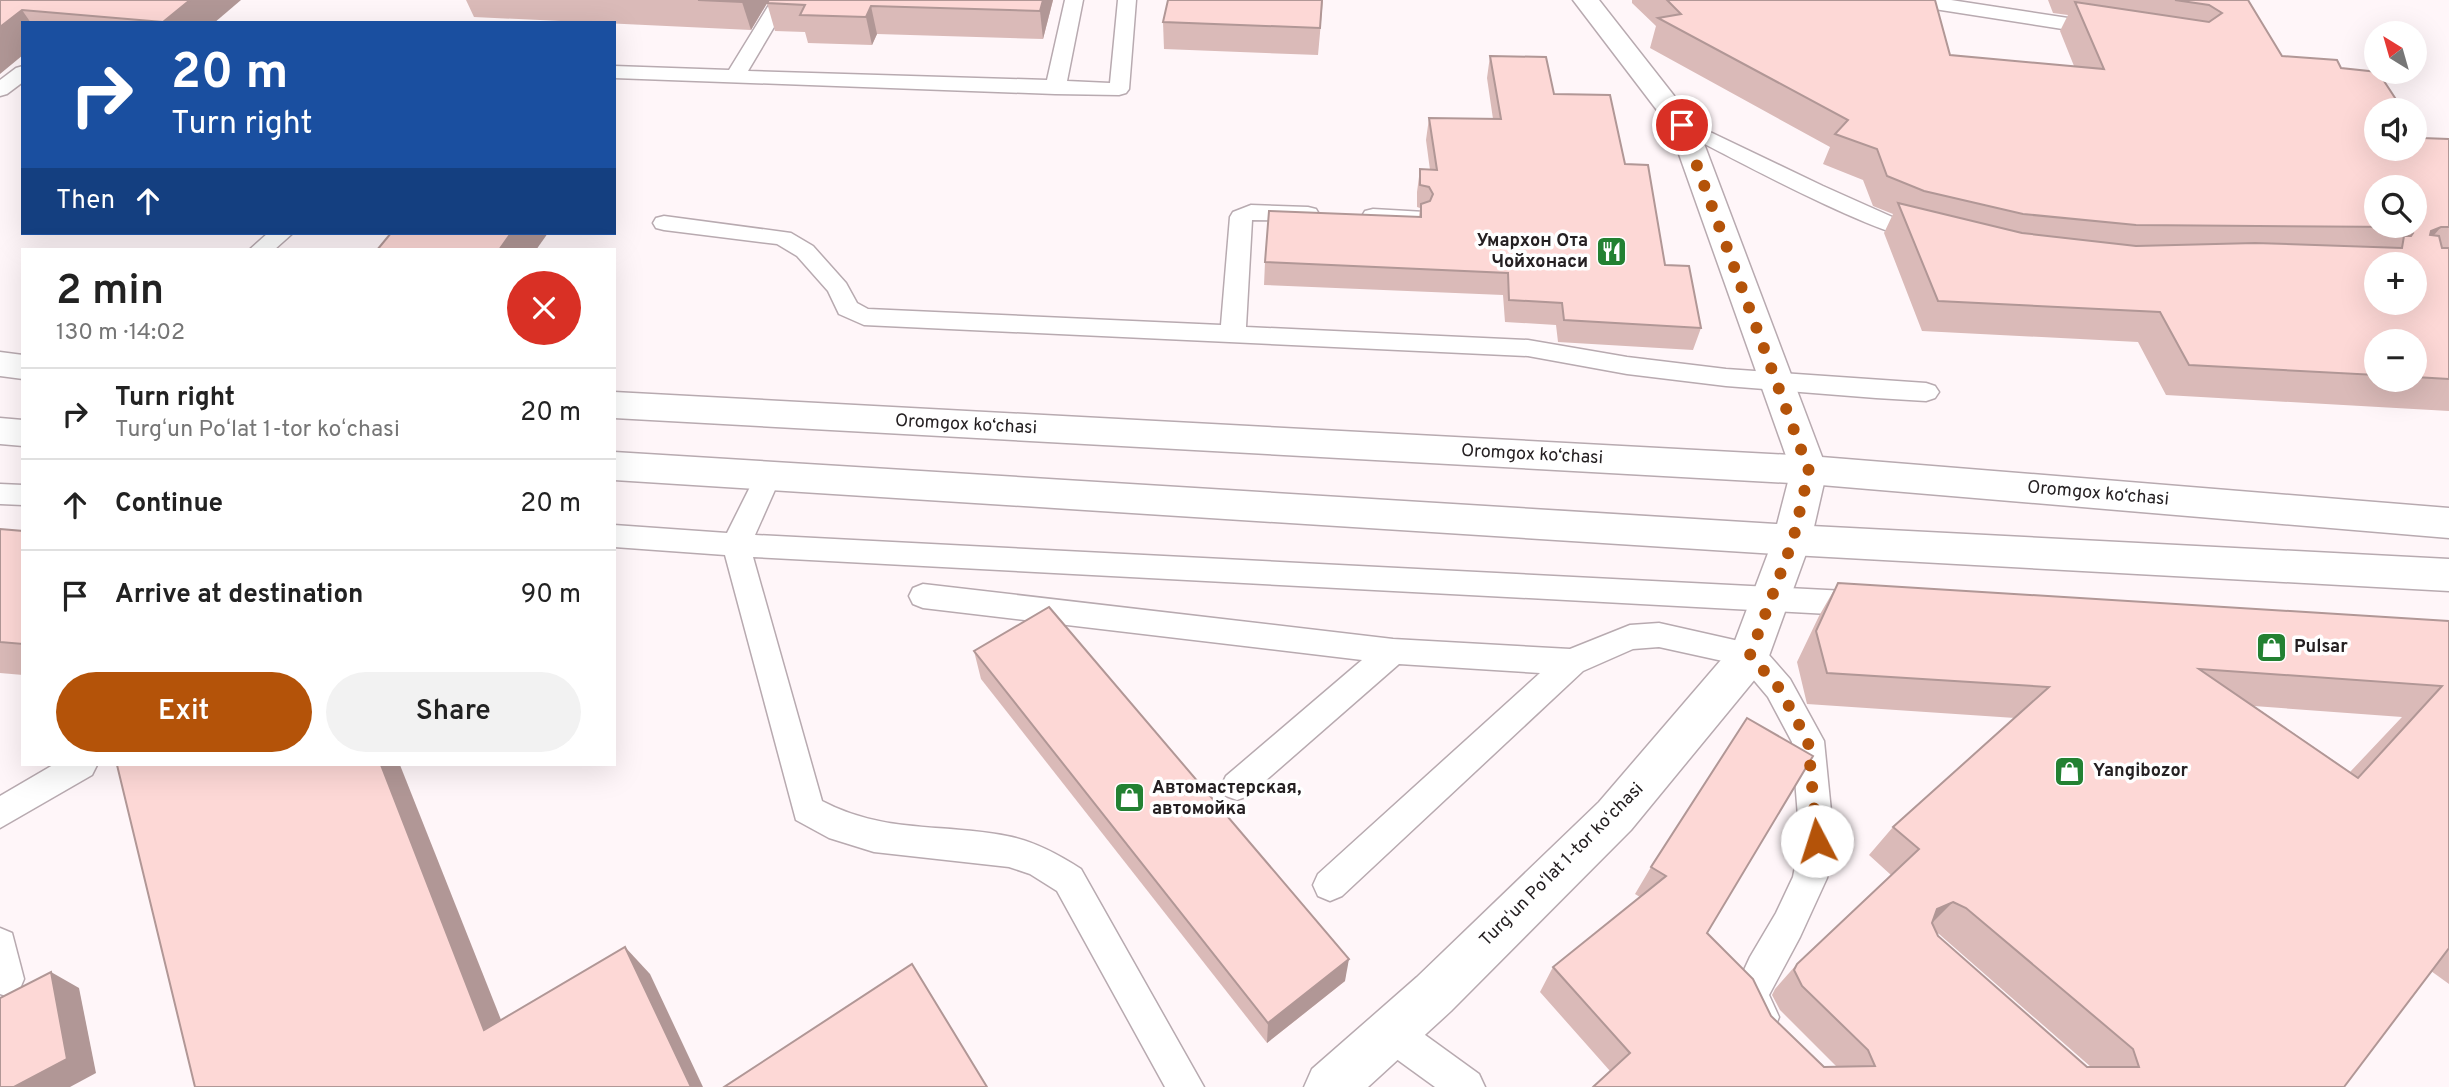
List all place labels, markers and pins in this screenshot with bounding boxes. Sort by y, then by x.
pin [1652,95,1712,155]
place label: Умархон Ота Чойхонаси [1476,230,1588,274]
restaurant icon: Умархон Ота Чойхонаси [1594,234,1628,268]
shop icon: Pulsar [2254,630,2288,664]
place label: Pulsar [2294,636,2348,659]
shop icon: Yangibozor [2053,754,2087,788]
place label: Yangibozor [2093,760,2188,783]
place label: Автомастерская, автомойка [1152,777,1301,821]
shop icon: Автомастерская, автомойка [1112,781,1146,815]

